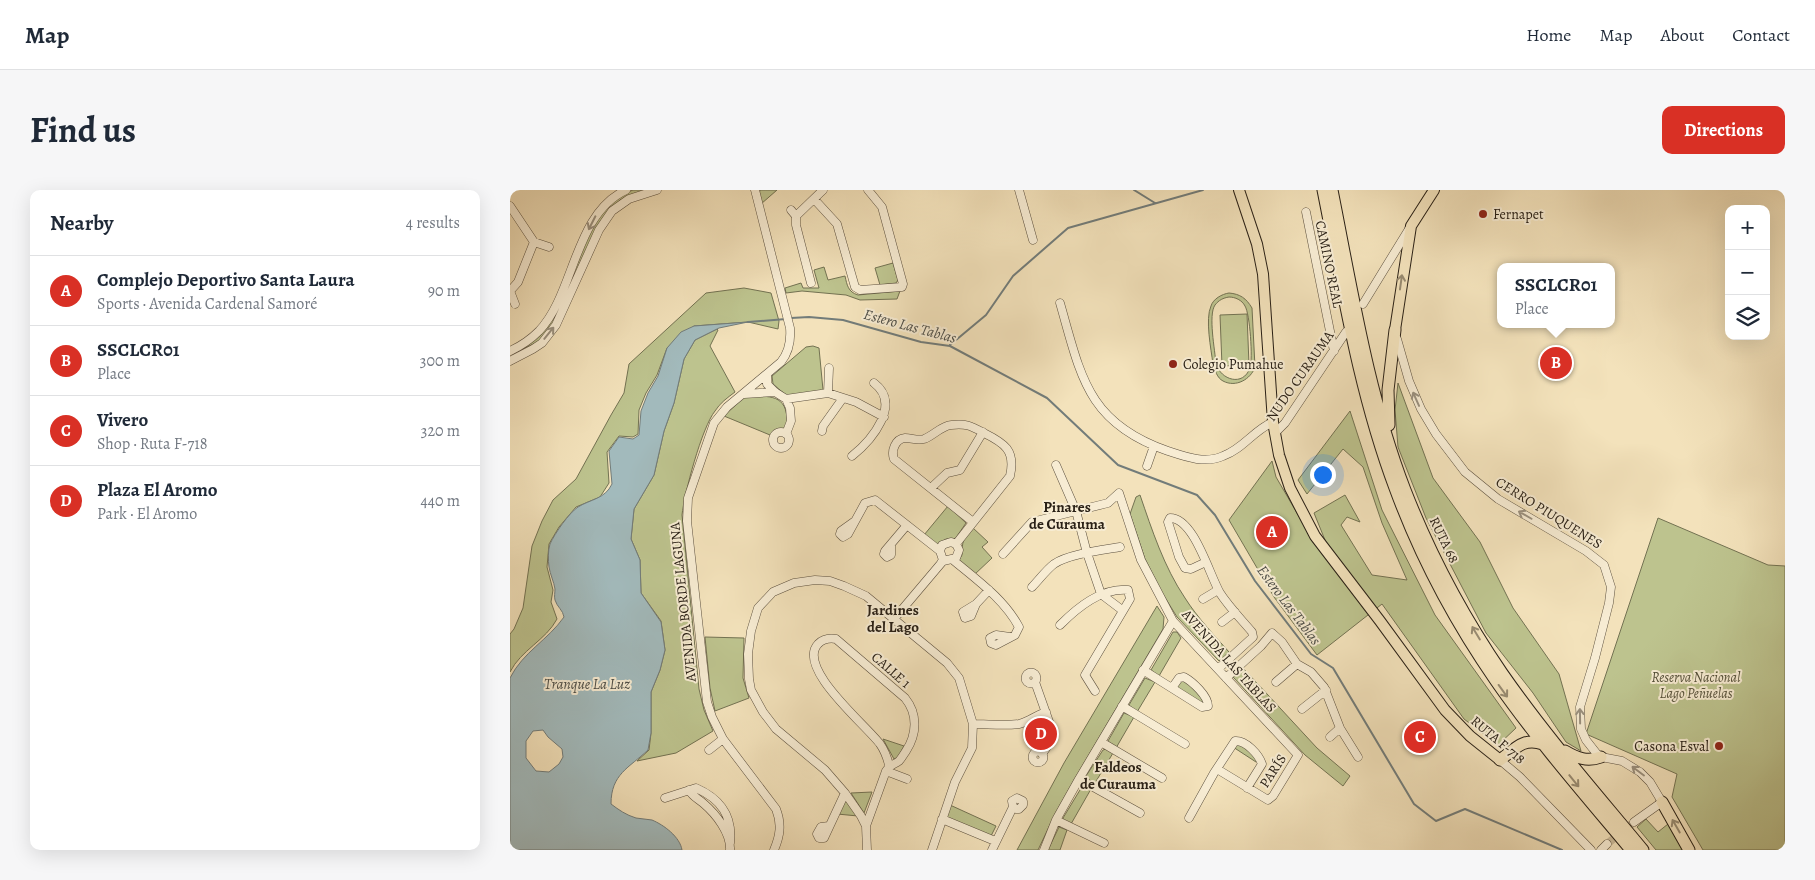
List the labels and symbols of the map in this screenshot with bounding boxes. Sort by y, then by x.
place label: Fernapet [1493,205,1544,224]
marker: Fernapet [1477,208,1489,220]
one-way arrow [586,215,596,230]
street label: CAMINO REAL [1311,219,1348,310]
one-way arrow [1396,274,1406,290]
water label: Estero Las Tablas [862,304,958,348]
street label: NUDO CURAUMA [1262,326,1339,425]
one-way arrow [544,327,555,340]
pin: B [1540,344,1572,382]
place label: Colegio Pumahue [1183,355,1284,374]
marker: Colegio Pumahue [1167,358,1179,370]
one-way arrow [1411,391,1421,406]
your location [1310,462,1336,488]
street label: CERRO PIUQUENES [1492,473,1606,553]
district label: Pinares de Curauma [1029,497,1106,534]
one-way arrow [1518,510,1532,520]
pin: A [1256,513,1288,551]
street label: RUTA 68 [1425,514,1463,567]
street label: AVENIDA BORDE LAGUNA [665,521,701,684]
water label: Estero Las Tablas [1252,561,1326,649]
district label: Jardines del Lago [867,600,919,637]
street label: AVENIDA LAS TABLAS [1177,605,1281,717]
one-way arrow [1471,626,1481,640]
street label: CALLE 1 [867,648,915,693]
park label: Reserva Nacional Lago Peñuelas [1651,668,1741,703]
water label: Tranque La Luz [544,674,630,694]
one-way arrow [1498,684,1508,698]
one-way arrow [1575,708,1585,724]
street label: RUTA F-718 [1467,712,1529,769]
pin: D [1025,715,1057,753]
pin: C [1404,718,1436,756]
place label: Casona Esval [1634,737,1710,756]
marker: Casona Esval [1713,740,1725,752]
street label: PARÍS [1255,750,1291,792]
district label: Faldeos de Curauma [1080,757,1157,794]
one-way arrow [1632,765,1645,776]
one-way arrow [1568,775,1579,788]
one-way arrow [1670,819,1680,834]

